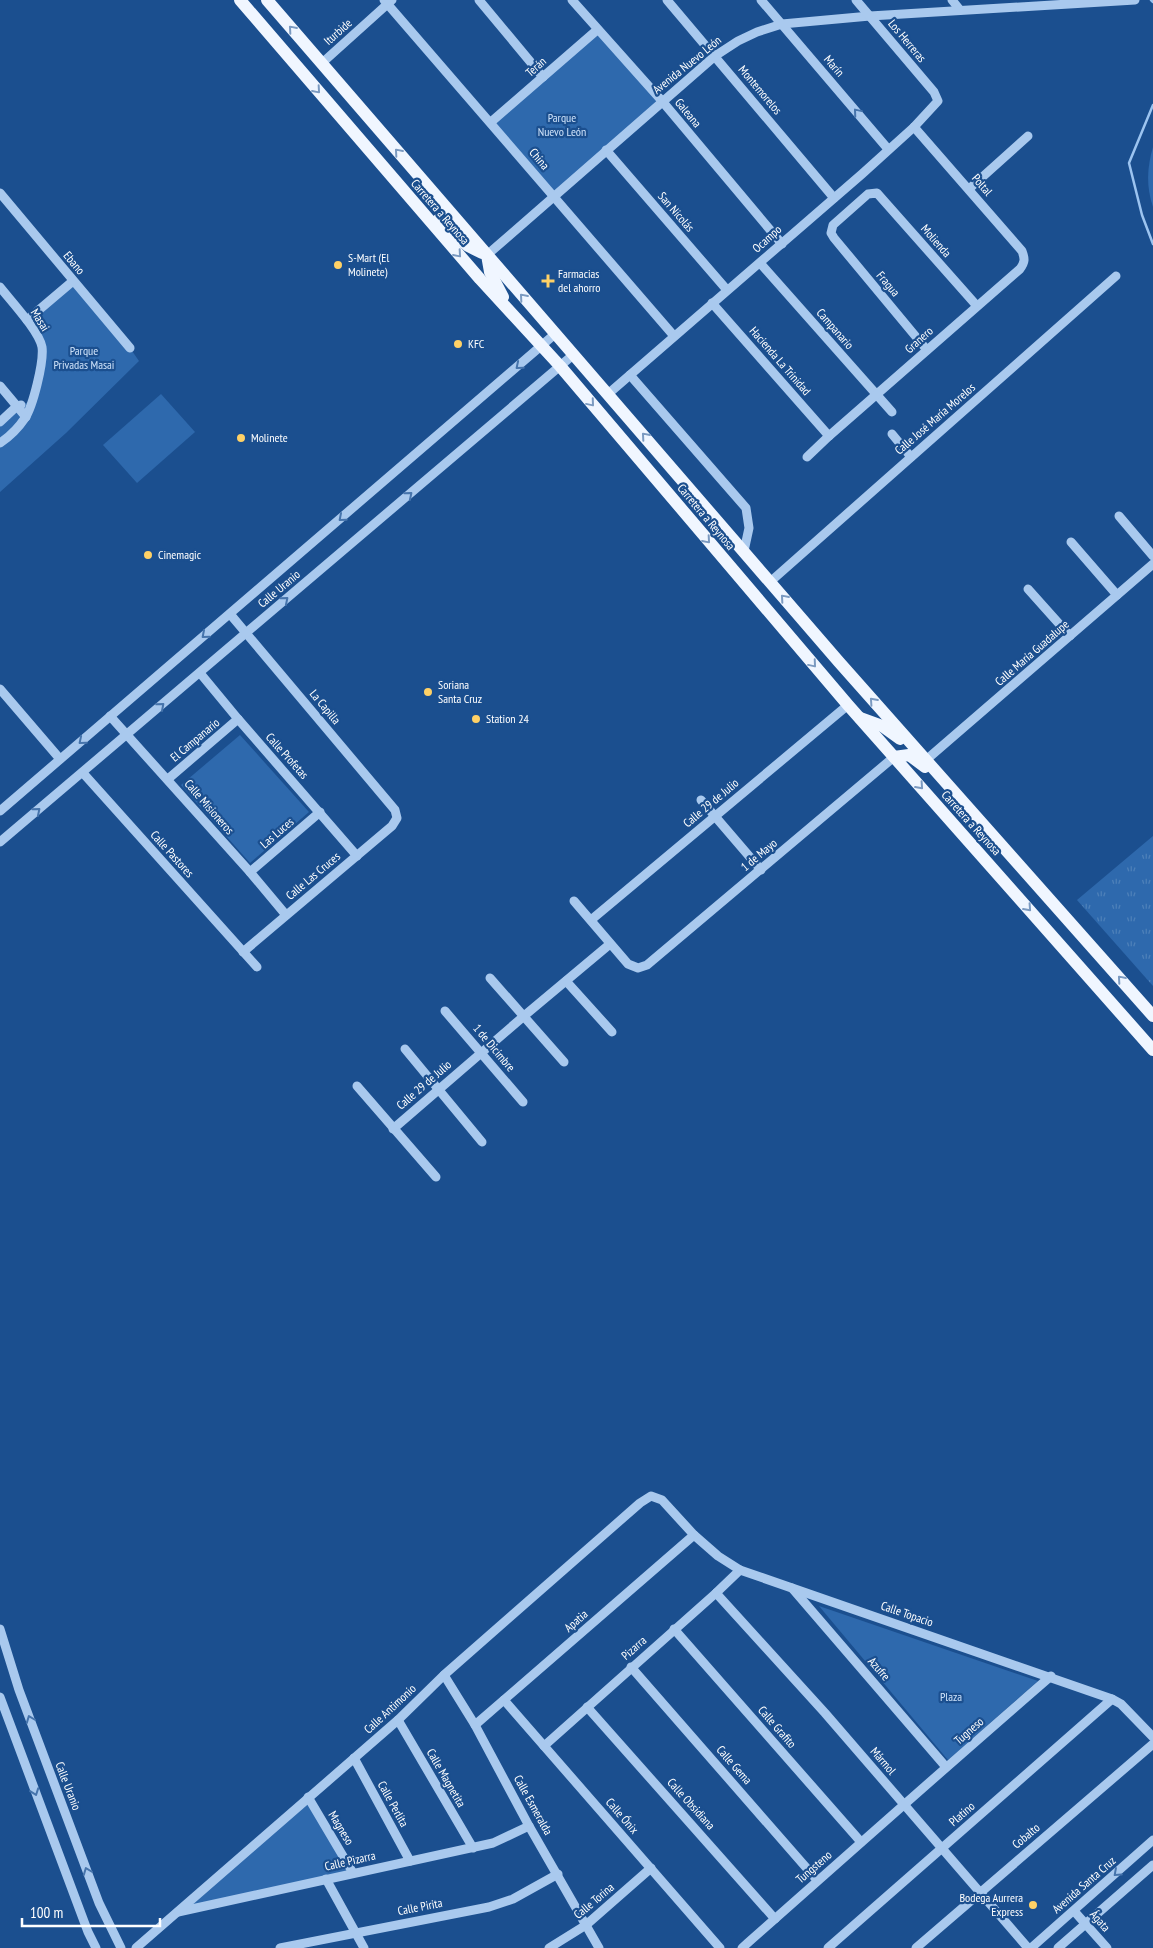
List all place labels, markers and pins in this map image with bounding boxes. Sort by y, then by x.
place label: S-Mart (El Molinete) [348,250,389,279]
marker: S-Mart (El Molinete) [332,259,344,271]
place label: Farmacias del ahorro [558,266,601,295]
marker: Farmacias del ahorro [542,275,554,287]
place label: KFC [468,336,485,351]
marker: KFC [452,338,464,350]
place label: Molinete [251,430,288,445]
marker: Molinete [235,432,247,444]
place label: Cinemagic [158,547,202,562]
marker: Cinemagic [142,549,154,561]
place label: Soriana Santa Cruz [438,677,482,706]
marker: Soriana Santa Cruz [422,686,434,698]
place label: Station 24 [486,711,530,726]
marker: Station 24 [470,713,482,725]
place label: Bodega Aurrera Express [959,1890,1023,1919]
marker: Bodega Aurrera Express [1027,1899,1039,1911]

